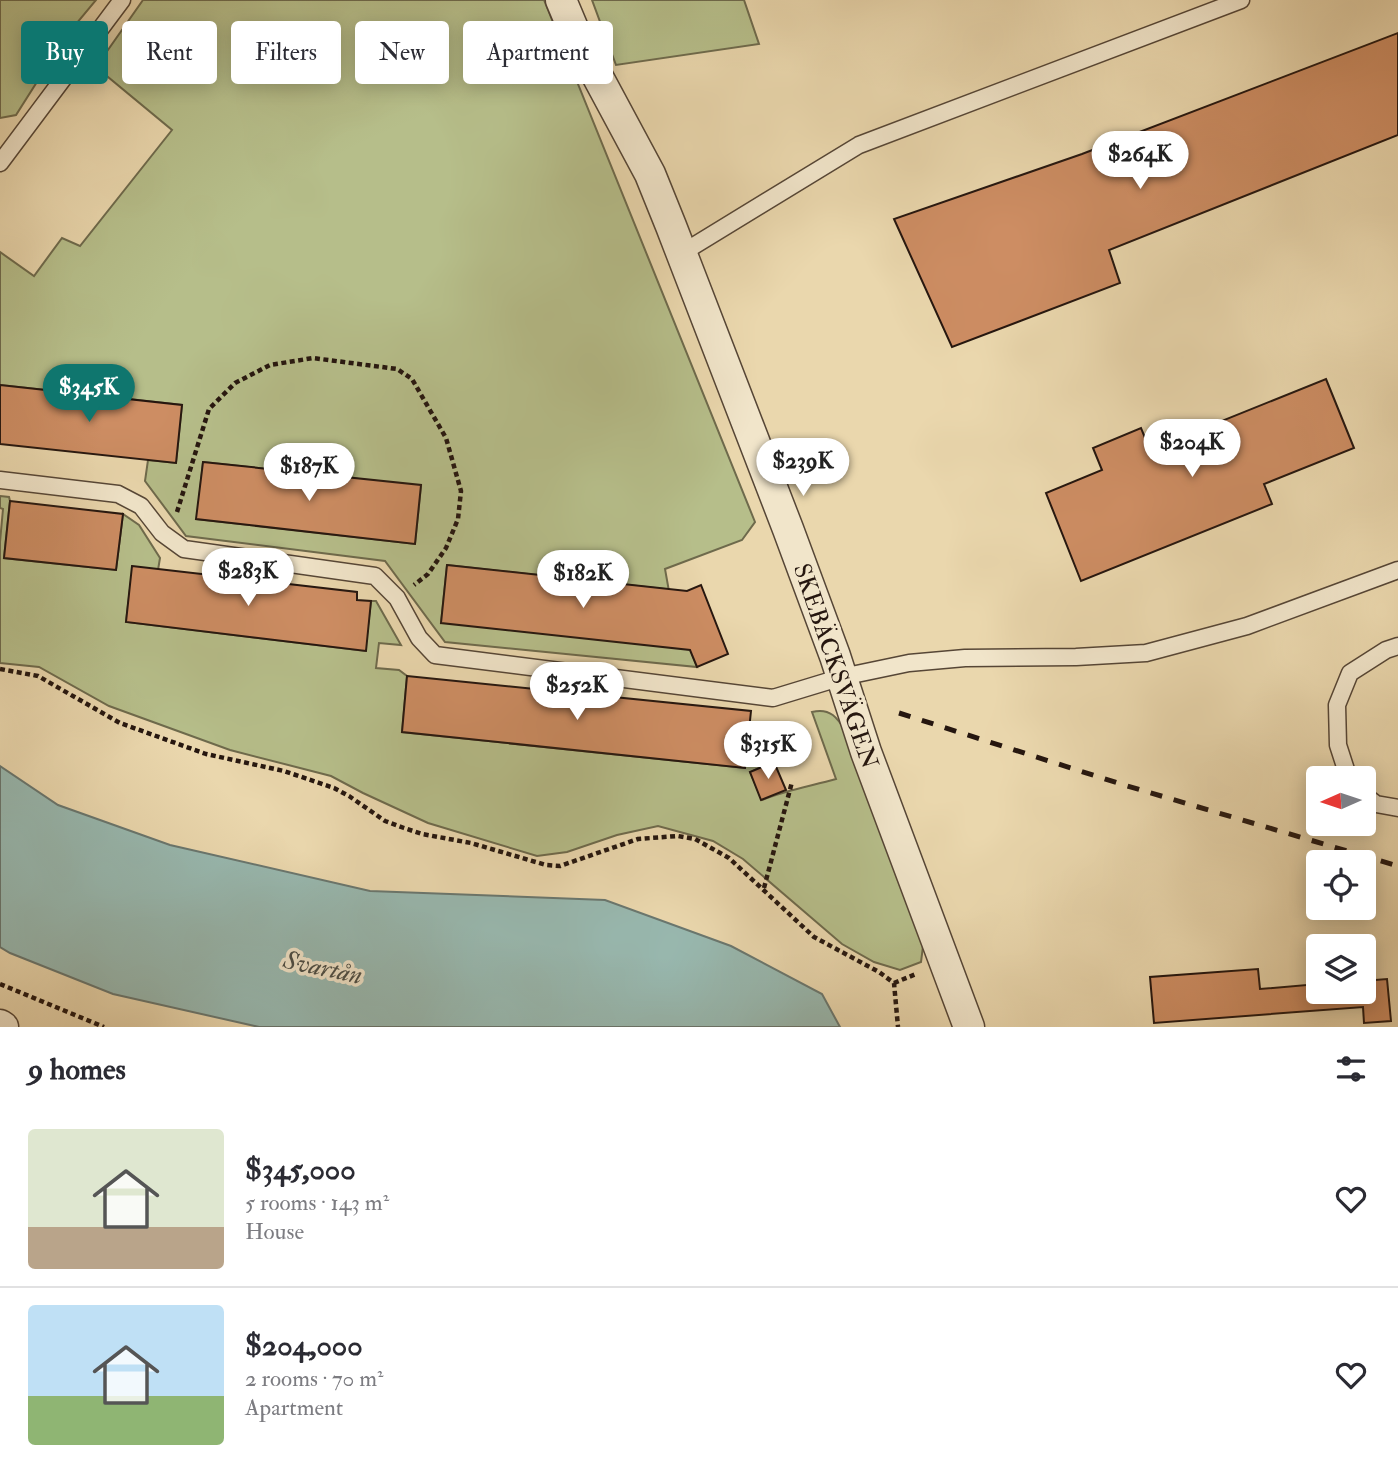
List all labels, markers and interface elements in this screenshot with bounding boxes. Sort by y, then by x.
chip: Buy [21,21,108,84]
chip: Rent [122,21,217,84]
chip: Filters [231,21,341,84]
chip: New [355,21,449,84]
chip: Apartment [463,21,613,84]
pin: $264K [1091,132,1189,191]
text: $264K [1108,139,1172,168]
pin: $345K [40,364,138,424]
text: $345K [59,372,119,401]
pin: $204K [1143,420,1241,479]
text: $204K [1160,427,1224,456]
pin: $239K [754,438,852,498]
pin: $187K [260,444,358,503]
text: $239K [772,446,834,475]
text: $187K [280,451,338,480]
pin: $283K [199,548,297,608]
pin: $182K [534,550,632,610]
text: $283K [218,556,278,585]
text: $182K [553,558,613,587]
street label: SKEBÄCKSVÄGEN [786,559,885,773]
pin: $252K [528,662,626,722]
text: $252K [546,670,608,699]
pin: $315K [719,722,817,781]
text: $315K [740,729,796,758]
north arrow [1306,766,1376,836]
map controls [1306,766,1376,1004]
button: locate [1306,850,1376,920]
button: layers [1306,934,1376,1004]
water label: Svartån [279,944,365,992]
icon: filters [1332,1050,1370,1088]
text: 9 homes [28,1051,126,1088]
text: $345,000 [245,1151,356,1188]
icon: home [84,1157,168,1241]
icon: heart [1332,1180,1370,1218]
text: 5 rooms · 143 m² [245,1188,389,1217]
text: House [245,1217,304,1246]
text: $204,000 [245,1327,363,1364]
icon: home [84,1333,168,1417]
icon: heart [1332,1356,1370,1394]
text: 2 rooms · 70 m² [245,1364,384,1393]
text: Apartment [245,1393,343,1422]

